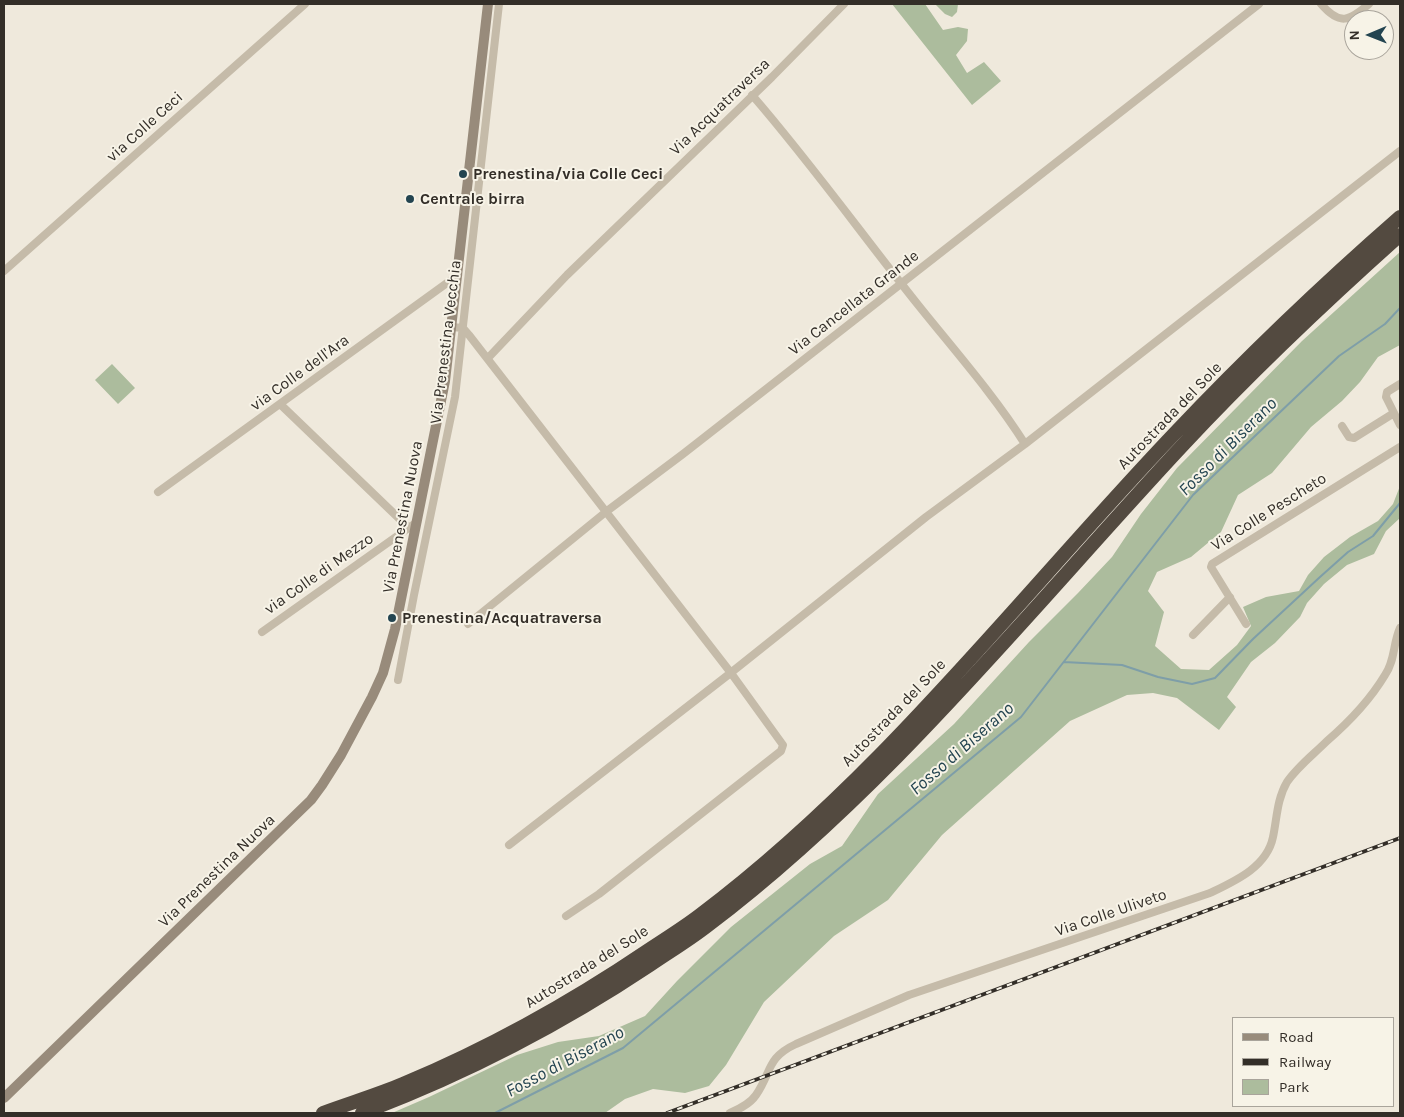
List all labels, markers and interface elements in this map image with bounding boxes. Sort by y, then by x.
north arrow [1344,10,1394,60]
text: N [1346,30,1363,40]
street label: Via Acquatraversa [666,54,774,160]
street label: via Colle Ceci [103,88,187,166]
place label: Prenestina/via Colle Ceci [473,164,663,184]
marker: Prenestina/via Colle Ceci [457,168,469,180]
place label: Centrale birra [420,189,525,209]
marker: Centrale birra [404,193,416,205]
street label: Via Cancellata Grande [785,246,923,360]
street label: Via Prenestina Vecchia [426,259,466,425]
street label: via Colle dell'Ara [247,331,353,415]
street label: Autostrada del Sole [1114,358,1226,474]
water label: Fosso di Biserano [1174,393,1282,501]
street label: Via Prenestina Nuova [379,439,427,595]
street label: Via Colle Pescheto [1208,469,1330,555]
street label: via Colle di Mezzo [261,529,377,619]
place label: Prenestina/Acquatraversa [402,608,602,628]
marker: Prenestina/Acquatraversa [386,612,398,624]
street label: Autostrada del Sole [838,655,950,771]
water label: Fosso di Biserano [906,698,1018,800]
street label: Via Prenestina Nuova [155,810,279,932]
street label: Via Colle Uliveto [1053,885,1169,941]
street label: Autostrada del Sole [522,921,652,1013]
legend [1232,1017,1394,1107]
water label: Fosso di Biserano [502,1022,628,1102]
text: Road [1279,1028,1314,1046]
text: Railway [1279,1053,1331,1071]
text: Park [1279,1078,1309,1096]

